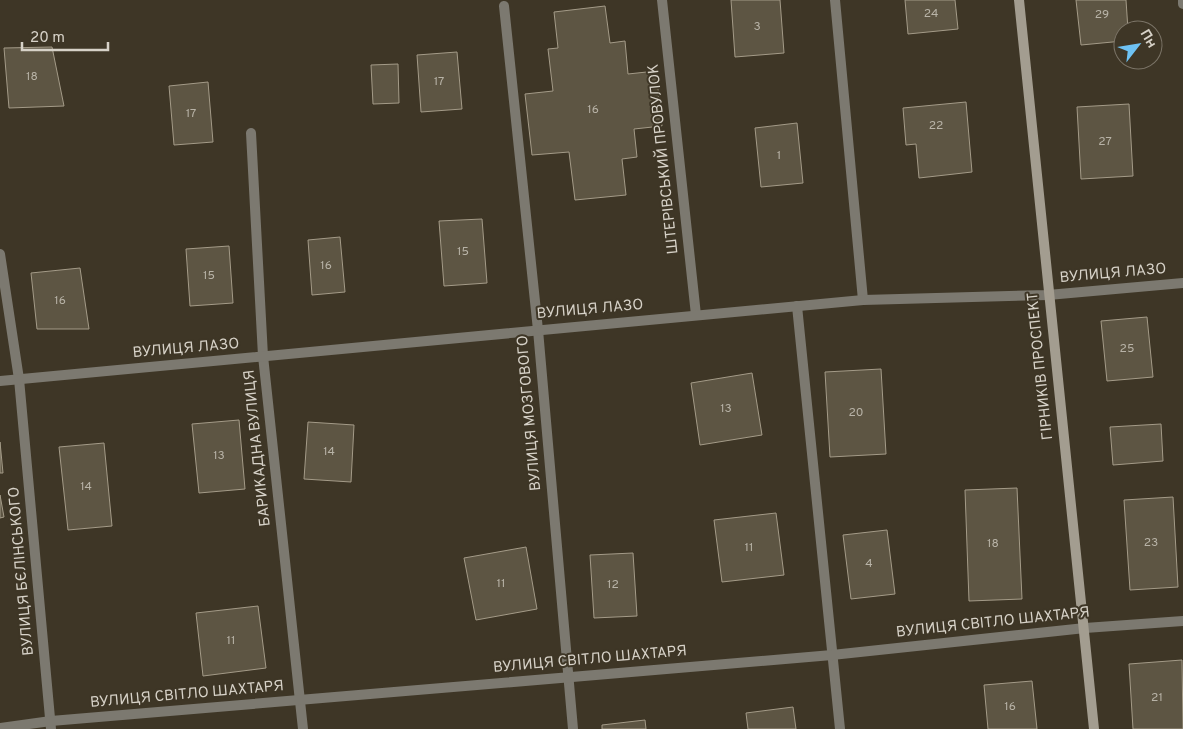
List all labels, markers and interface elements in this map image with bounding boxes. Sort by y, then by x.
house number: 24 [924,6,938,22]
house number: 29 [1095,7,1109,23]
house number: 3 [753,19,761,35]
scale bar [22,20,109,52]
north arrow [1113,20,1163,70]
text: Пн [1136,27,1160,52]
text: 20 m [30,29,65,48]
street label: ШТЕРІВСЬКИЙ ПРОВУЛОК [643,63,683,255]
house number: 18 [26,69,38,85]
house number: 17 [434,74,444,90]
house number: 16 [587,102,599,118]
house number: 17 [186,106,196,122]
house number: 22 [929,118,943,134]
house number: 27 [1098,134,1112,150]
house number: 1 [777,148,781,164]
house number: 15 [457,244,469,260]
house number: 16 [320,258,332,274]
street label: ВУЛИЦЯ ЛАЗО [1059,260,1167,288]
house number: 15 [203,268,215,284]
street label: ГІРНИКІВ ПРОСПЕКТ [1024,291,1058,441]
house number: 16 [54,293,66,309]
street label: ВУЛИЦЯ ЛАЗО [536,296,644,324]
street label: ВУЛИЦЯ МОЗГОВОГО [514,334,546,492]
street label: ВУЛИЦЯ ЛАЗО [132,335,240,363]
house number: 25 [1120,341,1134,357]
street label: БАРИКАДНА ВУЛИЦЯ [240,369,276,527]
house number: 13 [720,401,732,417]
house number: 20 [848,405,864,421]
house number: 14 [323,444,335,460]
house number: 13 [213,448,225,464]
house number: 14 [80,479,92,495]
street label: ВУЛИЦЯ БЄЛІНСЬКОГО [5,486,39,656]
house number: 23 [1144,535,1158,551]
house number: 18 [987,536,999,552]
house number: 11 [745,540,753,556]
house number: 4 [865,556,873,572]
house number: 11 [497,576,505,592]
house number: 12 [607,577,619,593]
street label: ВУЛИЦЯ СВІТЛО ШАХТАРЯ [895,603,1091,643]
house number: 11 [227,633,235,649]
street label: ВУЛИЦЯ СВІТЛО ШАХТАРЯ [492,642,688,678]
street label: ВУЛИЦЯ СВІТЛО ШАХТАРЯ [89,677,285,713]
house number: 21 [1151,690,1163,706]
house number: 16 [1004,699,1016,715]

